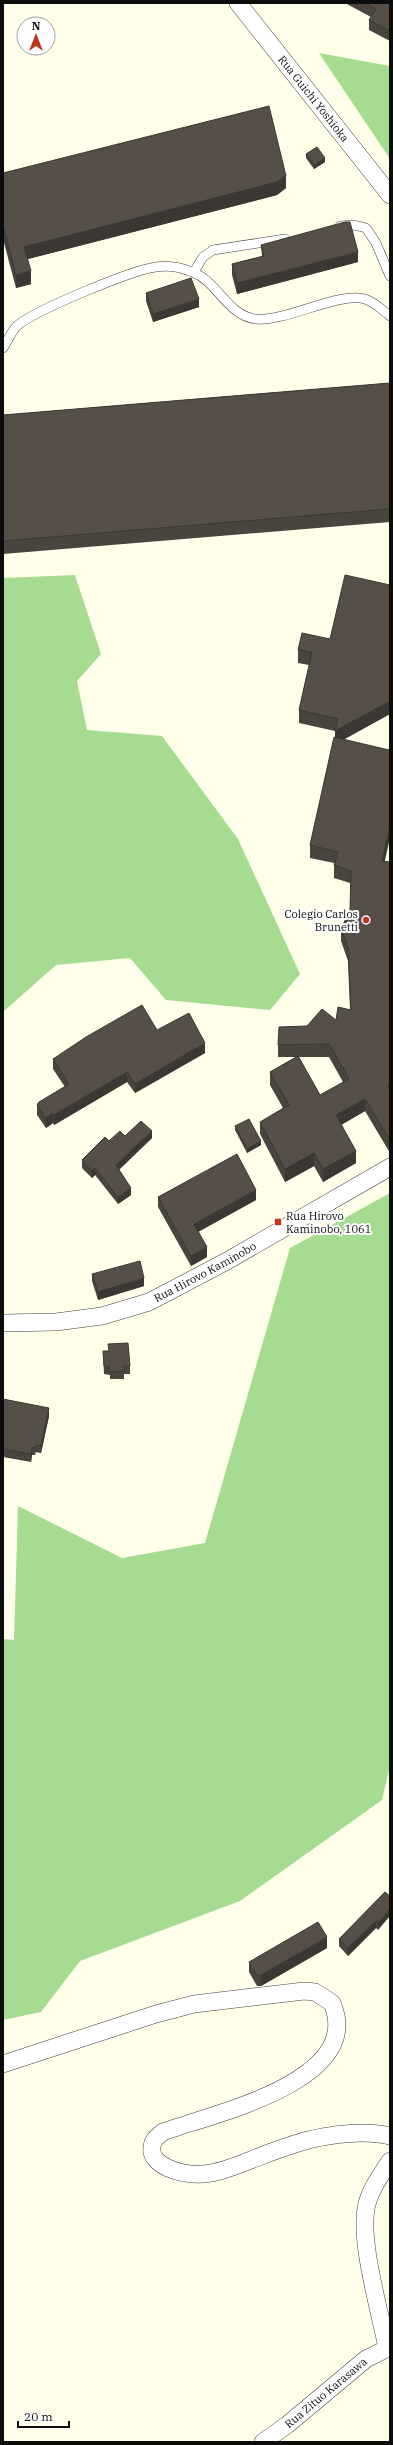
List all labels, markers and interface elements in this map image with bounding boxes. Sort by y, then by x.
north arrow [16,16,56,56]
text: N [32,19,41,33]
street label: Rua Guichi Yoshioka [275,53,352,145]
place label: Colegio Carlos Brunetti [285,907,359,934]
marker: Colegio Carlos Brunetti [361,915,371,925]
place label: Rua Hirovo Kaminobo, 1061 [286,1209,371,1236]
marker: Rua Hirovo Kaminobo, 1061 [273,1217,283,1227]
street label: Rua Hirovo Kaminobo [151,1239,259,1305]
street label: Rua Zituo Karasawa [282,2354,370,2431]
scale bar [18,2403,69,2429]
text: 20 m [24,2409,53,2424]

